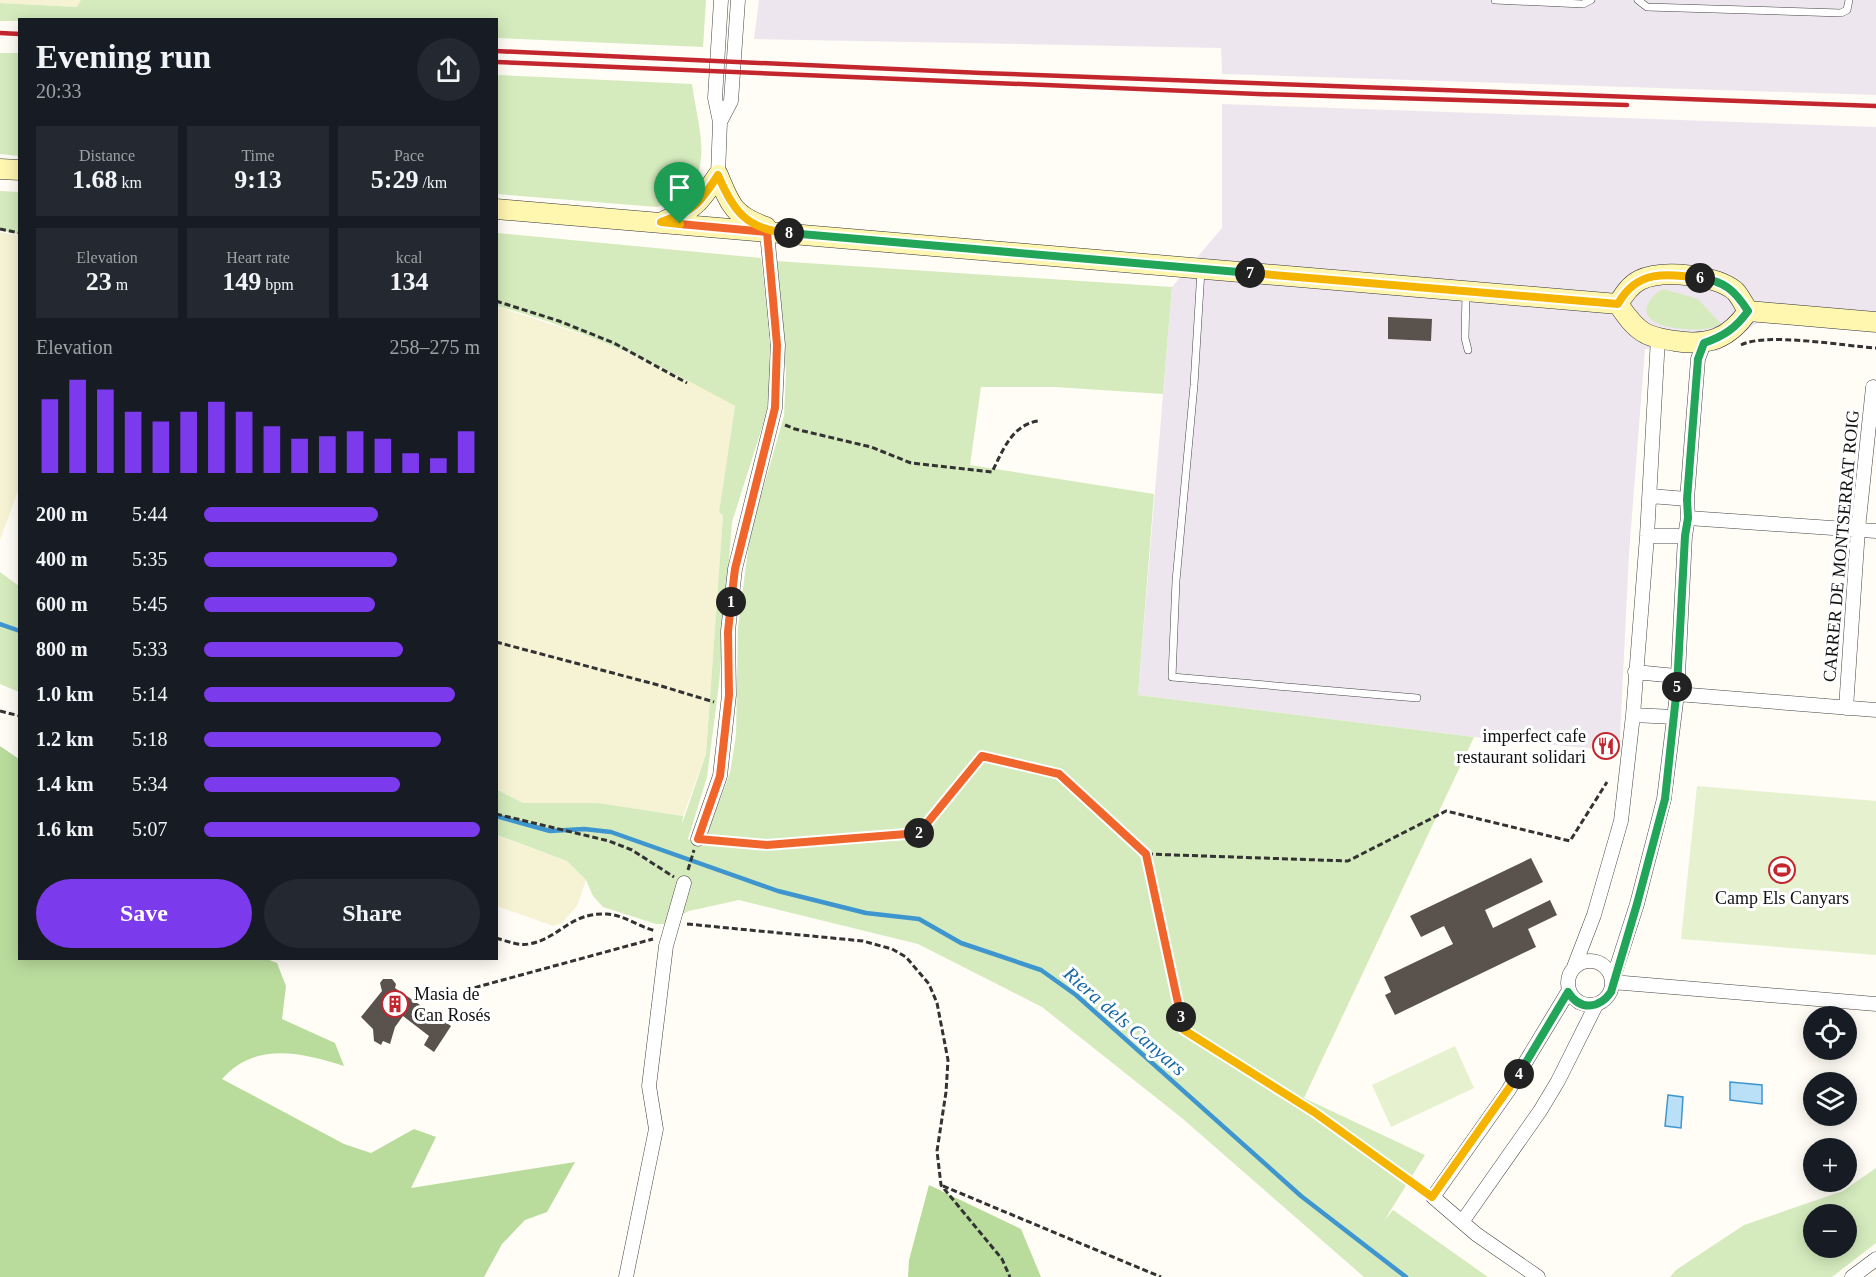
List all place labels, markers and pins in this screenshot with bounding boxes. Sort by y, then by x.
pin [654,162,705,224]
pin: 8 [774,218,804,248]
pin: 7 [1235,258,1265,288]
pin: 6 [1685,263,1715,293]
pin: 1 [716,587,746,617]
pin: 5 [1662,672,1692,702]
place label: imperfect cafe restaurant solidari [1457,726,1586,767]
restaurant icon: imperfect cafe restaurant solidari [1591,731,1621,761]
pin: 2 [904,818,934,848]
sports icon: Camp Els Canyars [1767,855,1797,885]
place label: Camp Els Canyars [1715,888,1849,908]
place label: Masia de Can Rosés [414,984,491,1025]
building icon: Masia de Can Rosés [380,989,410,1019]
pin: 3 [1166,1002,1196,1032]
pin: 4 [1504,1059,1534,1089]

